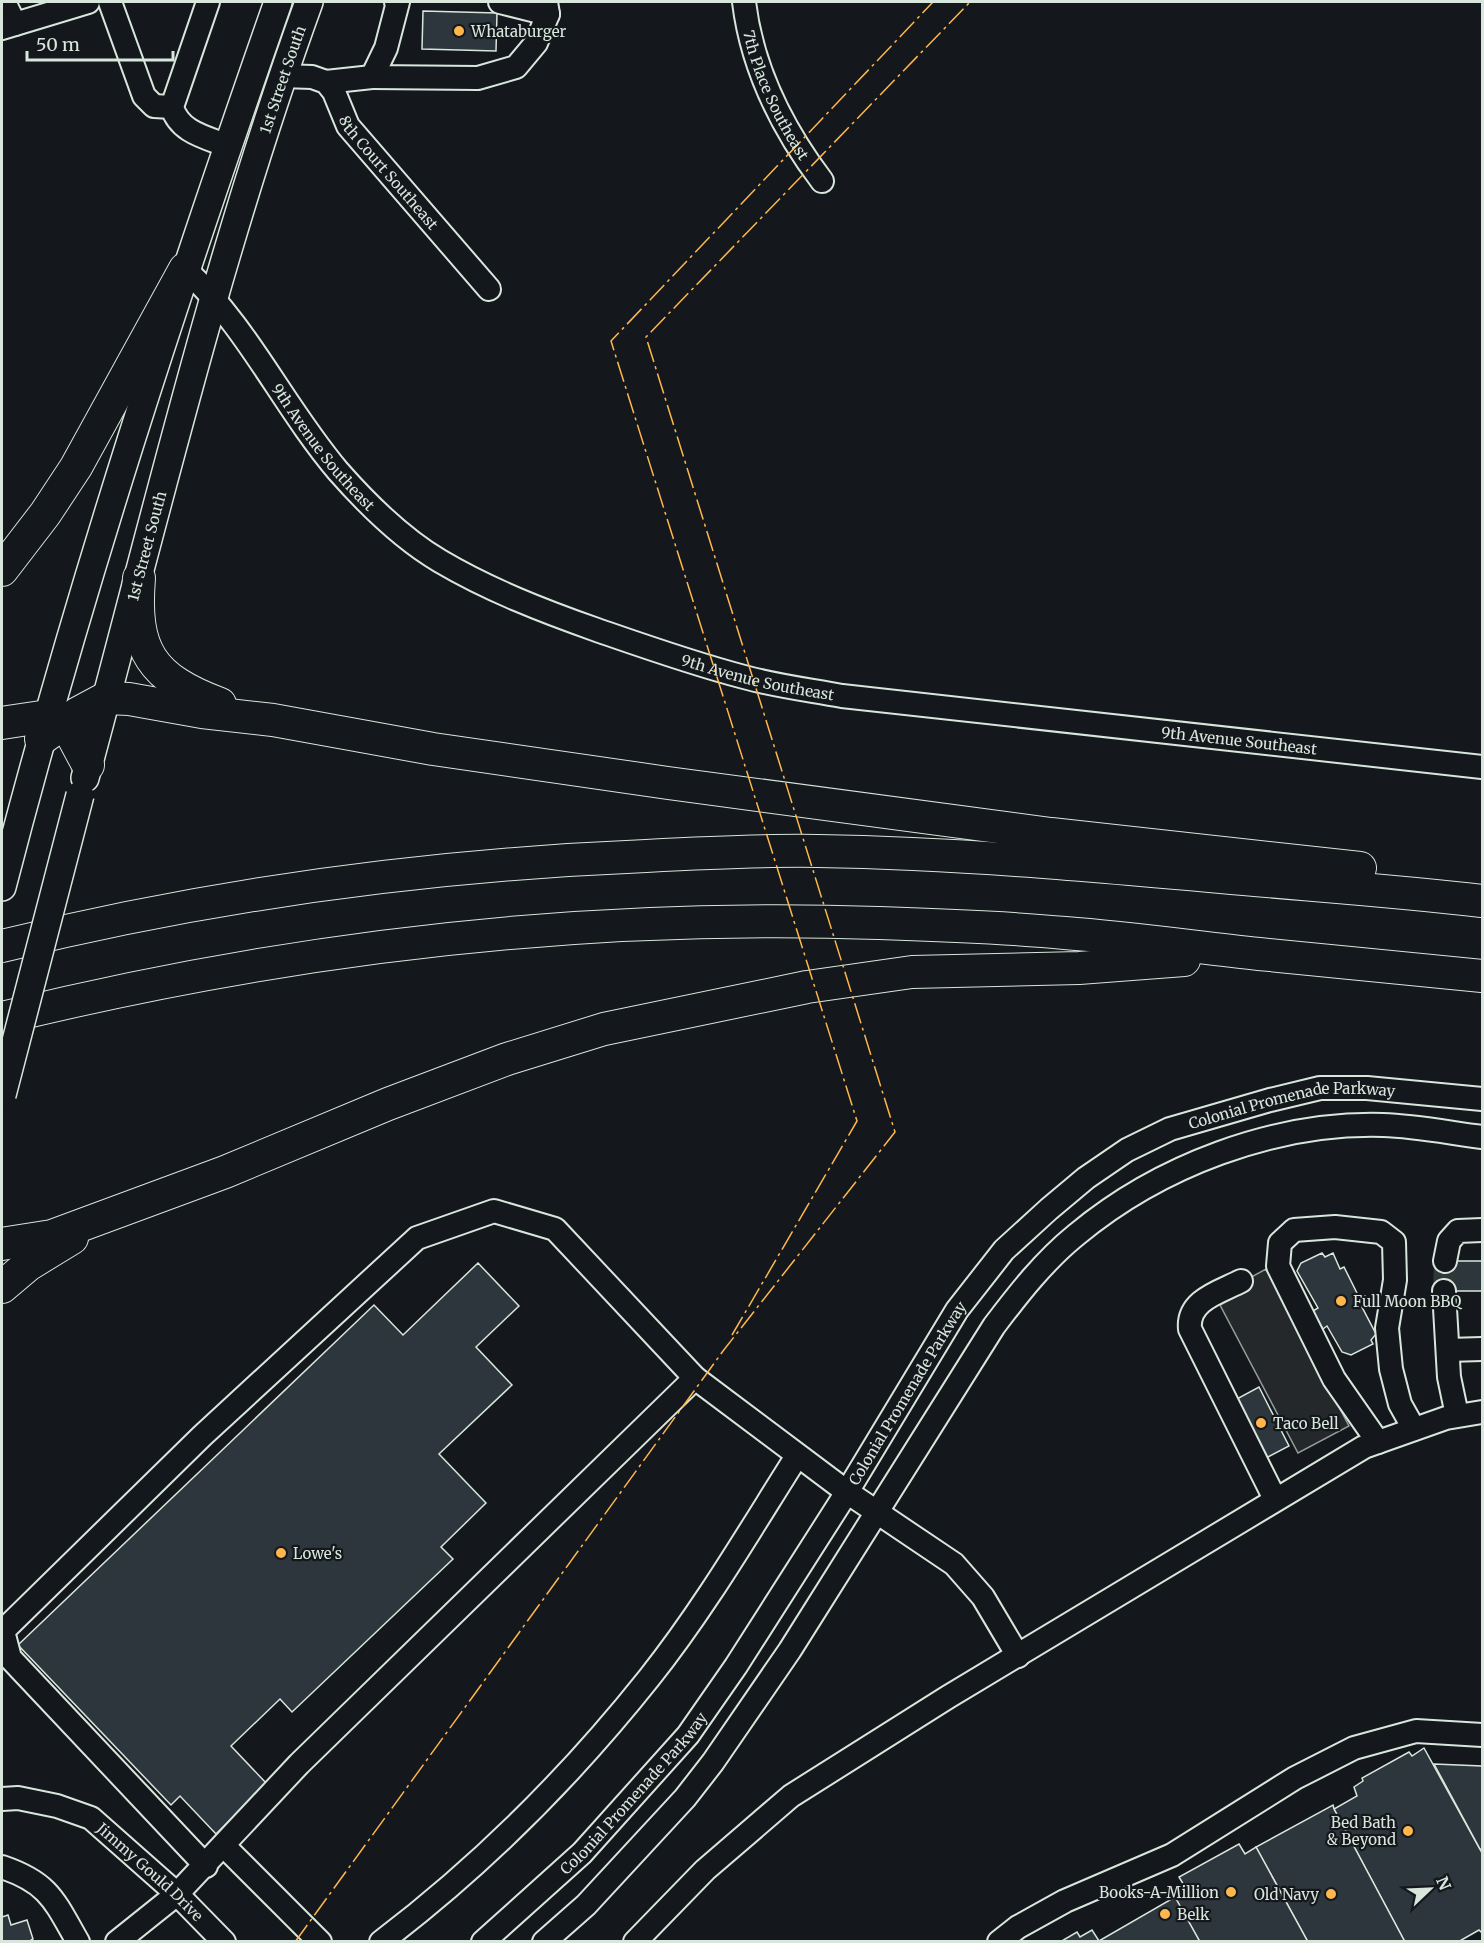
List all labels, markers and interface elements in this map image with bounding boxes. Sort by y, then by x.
place label: Whataburger [470,22,566,41]
street label: 1st Street South [255,23,309,136]
scale bar [27,24,172,62]
marker: Whataburger [452,24,466,38]
street label: 7th Place Southeast [740,28,814,163]
text: 50 m [36,33,80,56]
street label: 8th Court Southeast [335,113,443,233]
street label: 9th Avenue Southeast [268,380,379,514]
street label: 1st Street South [123,489,170,603]
street label: 9th Avenue Southeast [679,650,836,704]
street label: 9th Avenue Southeast [1160,722,1318,758]
street label: Colonial Promenade Parkway [1186,1078,1397,1133]
place label: Full Moon BBQ [1353,1292,1463,1311]
marker: Full Moon BBQ [1334,1294,1348,1308]
street label: Colonial Promenade Parkway [844,1297,970,1488]
place label: Taco Bell [1273,1414,1339,1433]
marker: Taco Bell [1254,1416,1268,1430]
place label: Lowe's [293,1544,342,1563]
marker: Lowe's [274,1546,288,1560]
street label: Colonial Promenade Parkway [556,1708,711,1878]
place label: Bed Bath & Beyond [1326,1813,1396,1849]
street label: Jimmy Gould Drive [93,1818,208,1925]
marker: Bed Bath & Beyond [1401,1824,1415,1838]
north arrow [1400,1859,1460,1919]
text: N [1432,1873,1456,1893]
place label: Books-A-Million [1099,1883,1219,1902]
marker: Books-A-Million [1224,1885,1238,1899]
place label: Old Navy [1254,1885,1319,1904]
marker: Old Navy [1324,1887,1338,1901]
place label: Belk [1177,1905,1210,1924]
marker: Belk [1158,1907,1172,1921]

